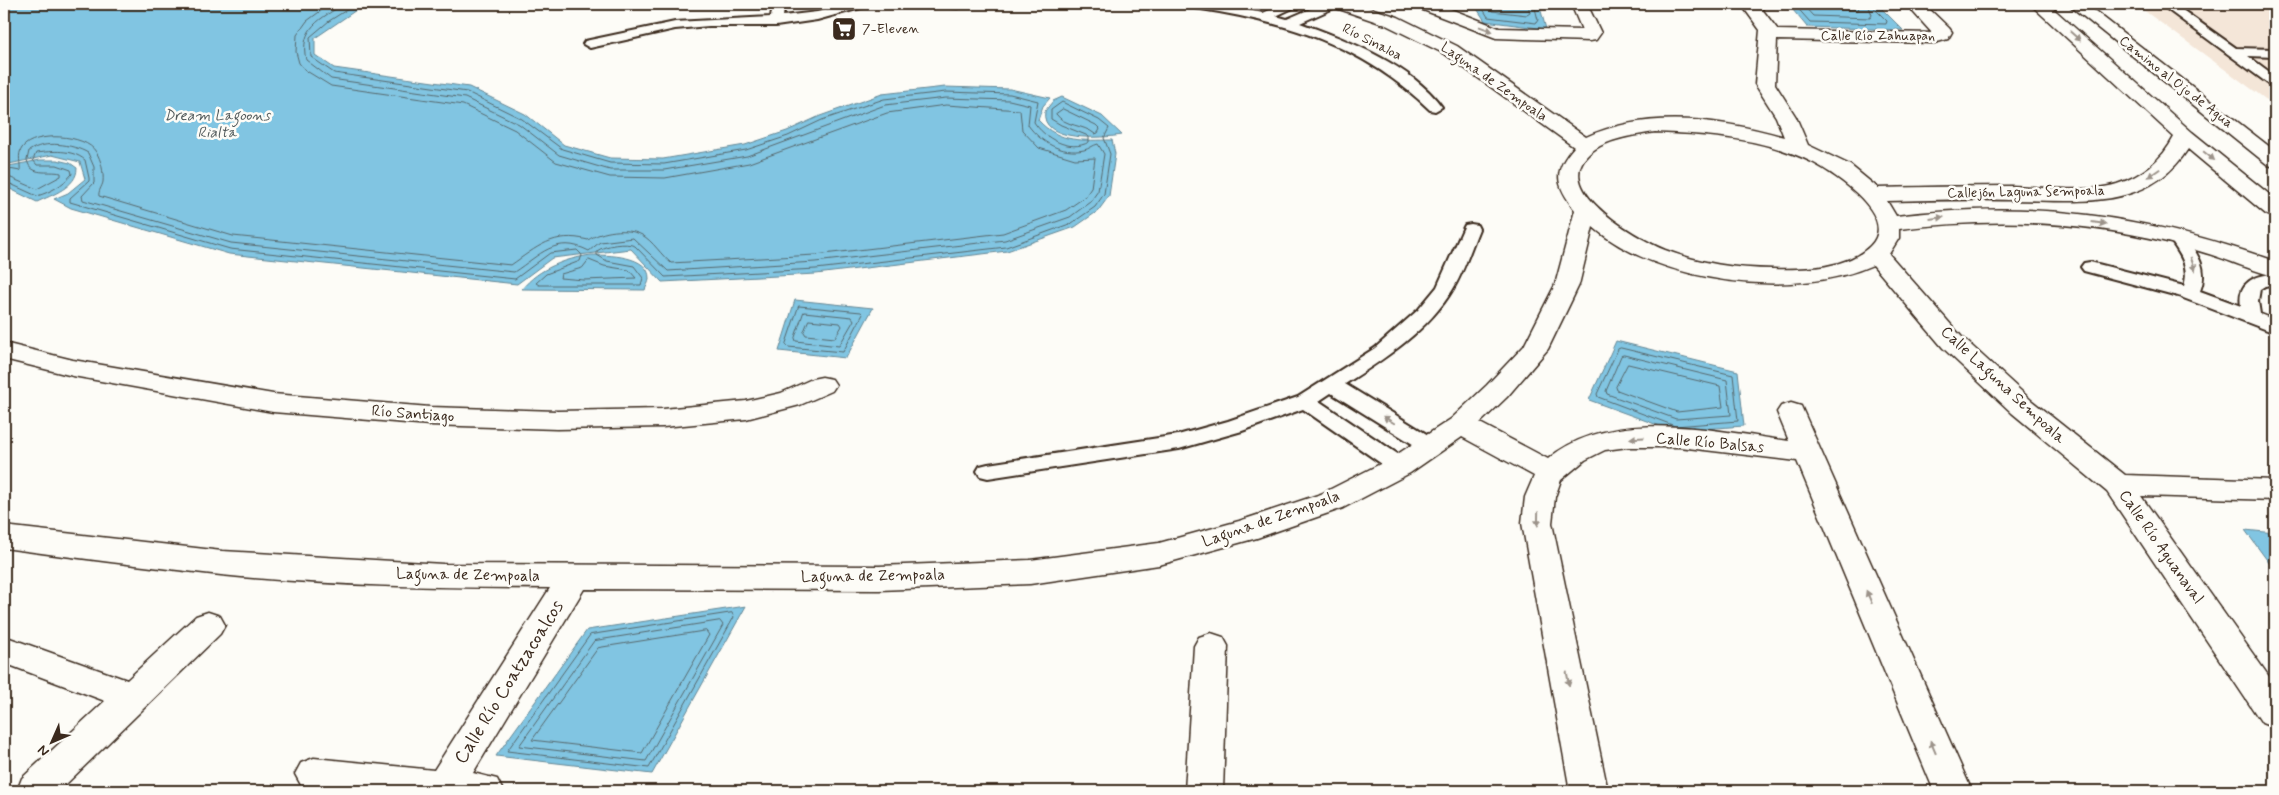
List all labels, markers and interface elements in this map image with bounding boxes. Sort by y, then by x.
supermarket icon: 7-Eleven [831,16,857,42]
street label: Río Sinaloa [1339,19,1405,65]
place label: 7-Eleven [862,20,920,38]
one-way arrow [1478,26,1493,33]
street label: Calle Río Zahuapan [1821,27,1935,45]
one-way arrow [2068,31,2081,42]
street label: Camino al Ojo de Agua [2115,32,2237,132]
street label: Laguna de Zempoala [1436,38,1551,127]
water label: Dream Lagoons Rialta [164,106,271,143]
one-way arrow [2202,151,2215,162]
one-way arrow [2148,168,2161,178]
street label: Callejón Laguna Sempoala [1947,182,2105,203]
one-way arrow [1929,214,1945,222]
one-way arrow [2091,219,2107,227]
one-way arrow [2189,257,2197,272]
street label: Calle Laguna Sempoala [1935,322,2070,449]
street label: Río Santiago [371,401,455,427]
one-way arrow [1383,416,1396,425]
street label: Calle Río Balsas [1655,428,1765,458]
one-way arrow [1629,434,1645,442]
street label: Laguna de Zempoala [1199,486,1343,553]
street label: Calle Río Aguanaval [2114,486,2208,608]
one-way arrow [1534,512,1542,528]
street label: Laguna de Zempoala [396,563,540,588]
street label: Laguna de Zempoala [801,564,945,589]
one-way arrow [1865,590,1873,604]
street label: Calle Río Coatzacoalcos [448,595,570,769]
one-way arrow [1564,671,1572,687]
north arrow [28,718,78,768]
one-way arrow [1929,739,1937,754]
text: N [34,741,53,760]

